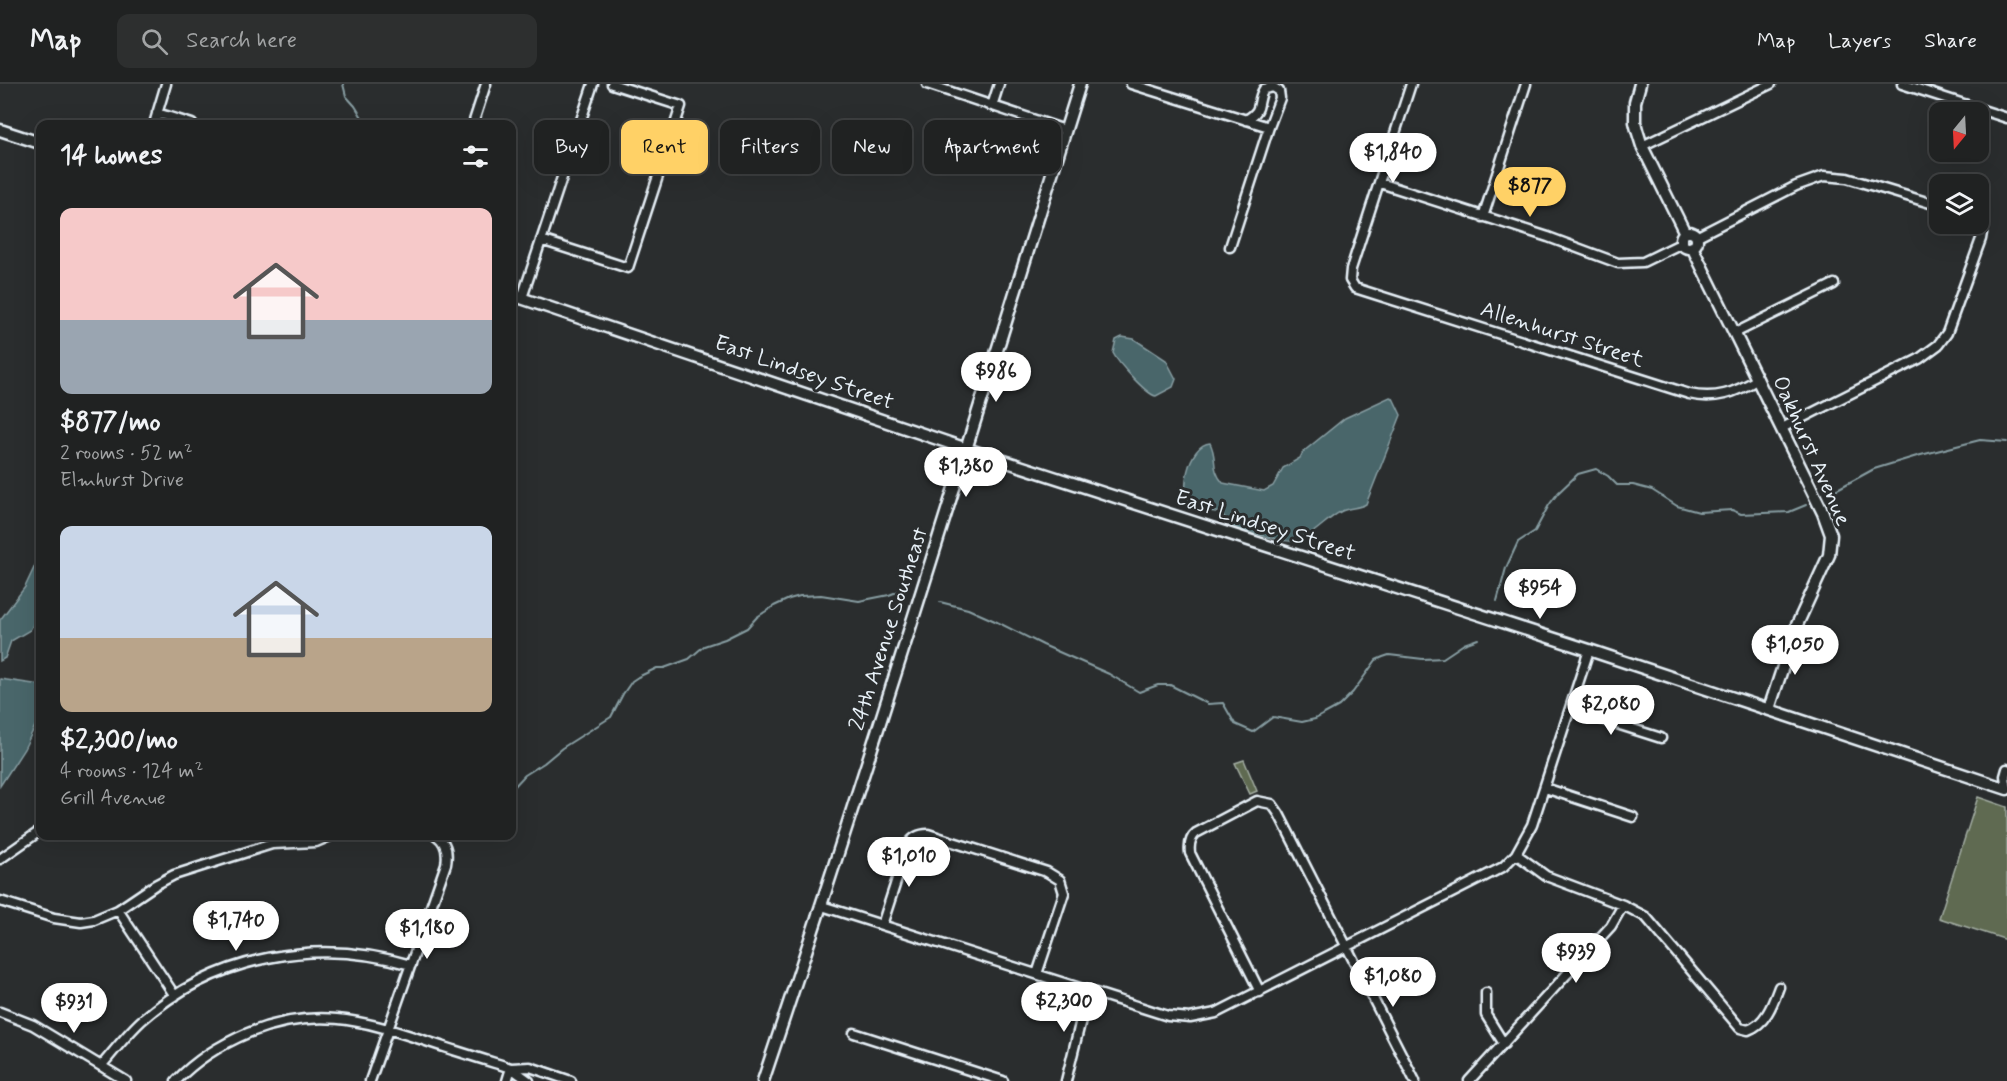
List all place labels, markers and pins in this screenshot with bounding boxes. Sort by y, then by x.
pin: $1,840 [1344,133,1442,184]
pin: $877 [1494,167,1566,218]
pin: $986 [960,352,1032,403]
pin: $1,380 [917,447,1015,498]
pin: $954 [1504,569,1576,620]
pin: $1,050 [1746,625,1844,676]
pin: $2,080 [1562,685,1660,736]
pin: $1,010 [860,837,958,888]
pin: $1,740 [187,901,285,952]
pin: $1,180 [378,909,476,960]
pin: $939 [1540,933,1612,984]
pin: $1,080 [1344,957,1442,1008]
pin: $2,300 [1015,982,1113,1033]
pin: $931 [38,983,110,1034]

